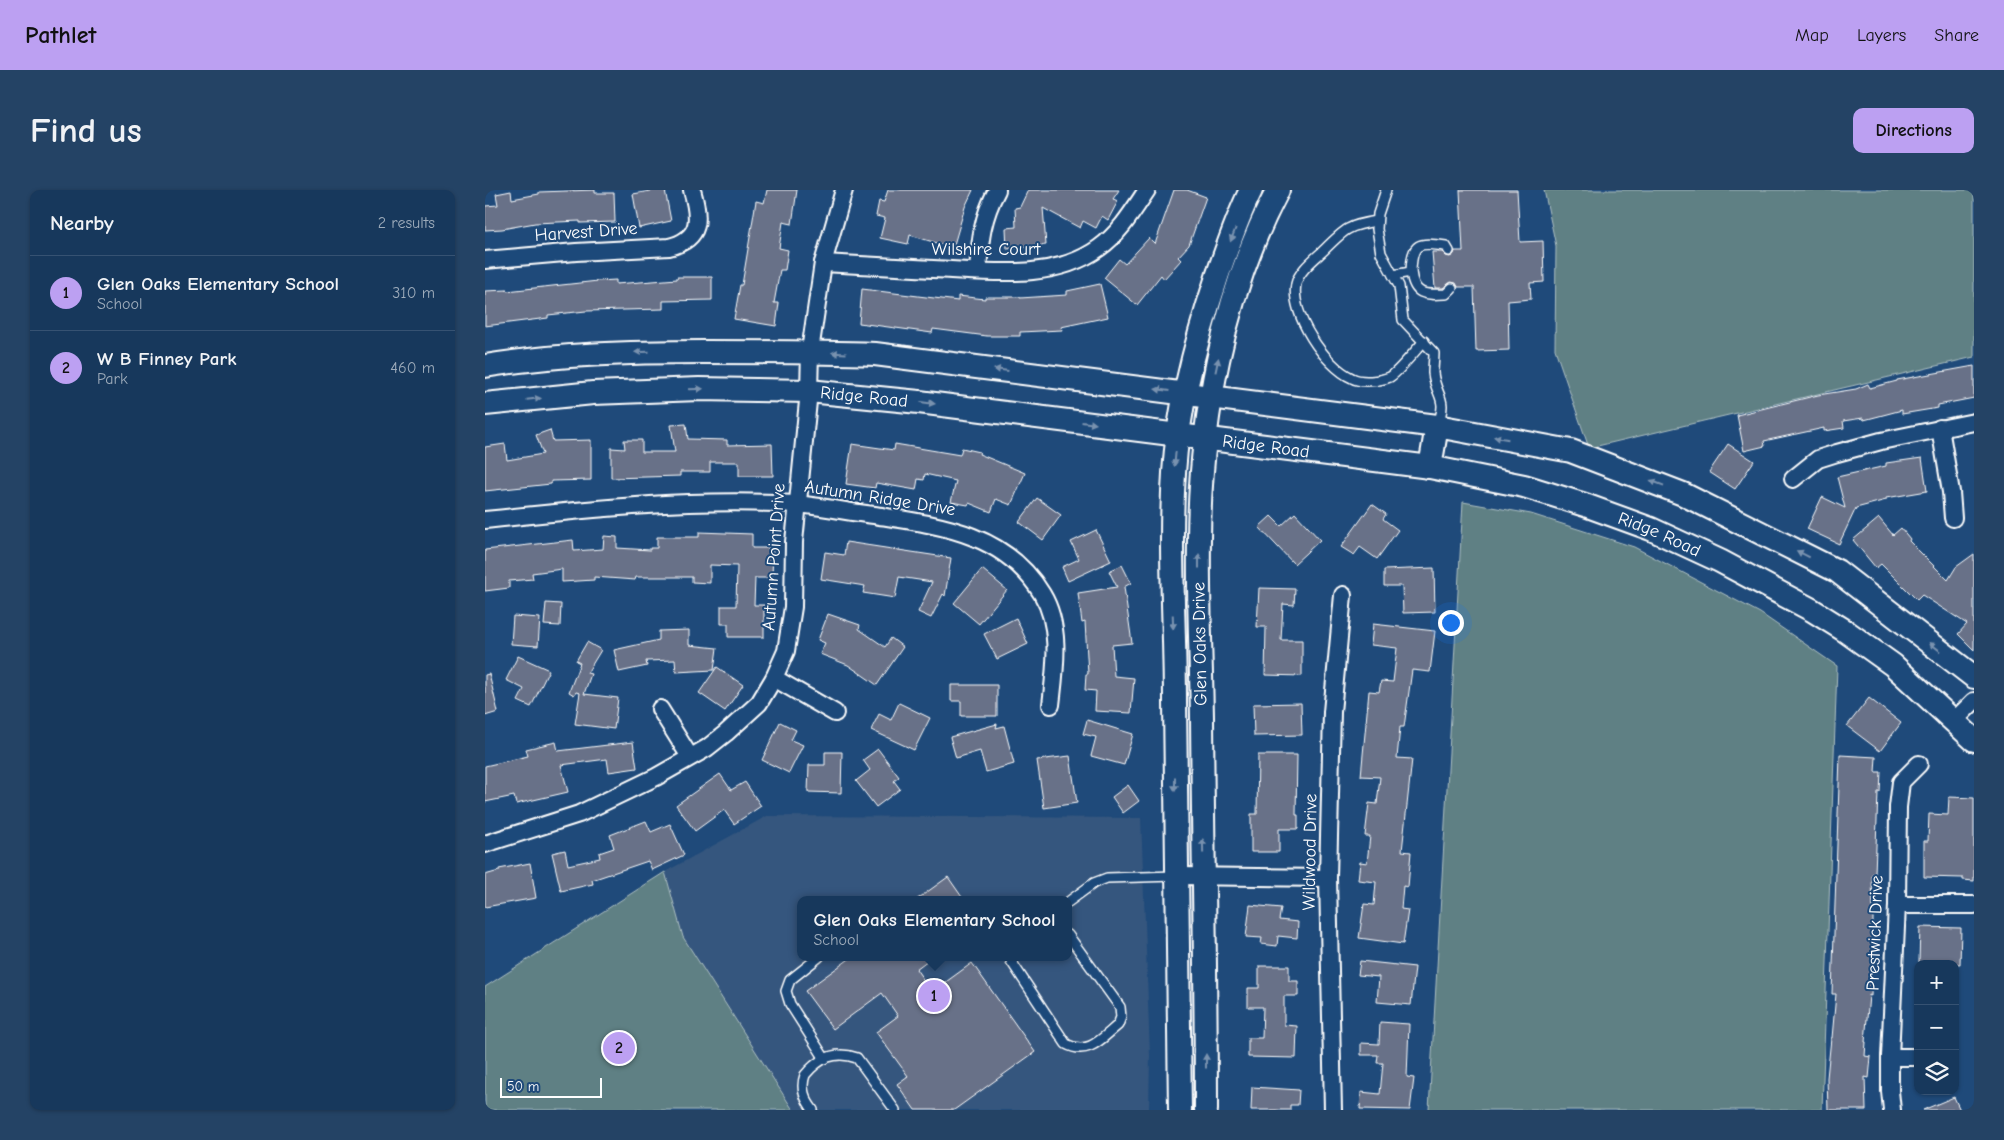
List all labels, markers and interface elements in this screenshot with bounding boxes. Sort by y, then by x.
text: Pathlet [25,21,96,49]
text: Map [1795,25,1829,46]
text: Layers [1857,25,1906,46]
text: Share [1934,25,1979,46]
button: Directions [1853,108,1974,153]
text: Find us [30,110,142,151]
text: Nearby [50,211,114,235]
text: 2 results [378,214,435,232]
street label: Harvest Drive [534,218,638,246]
one-way arrow [1228,228,1236,242]
street label: Wilshire Court [932,239,1041,260]
text: Glen Oaks Elementary School [97,273,339,295]
text: 1 [63,284,69,302]
text: 310 m [392,284,435,302]
text: School [97,295,143,313]
text: W B Finney Park [97,348,236,370]
one-way arrow [831,348,847,356]
one-way arrow [634,349,650,357]
one-way arrow [1213,358,1221,373]
text: 2 [62,359,70,377]
text: 460 m [390,359,435,377]
one-way arrow [992,366,1008,374]
text: Park [97,370,128,388]
street label: Ridge Road [819,382,909,411]
one-way arrow [688,385,704,393]
one-way arrow [1154,386,1170,394]
one-way arrow [526,395,542,403]
one-way arrow [920,399,936,407]
one-way arrow [1081,419,1097,427]
street label: Ridge Road [1221,430,1311,462]
one-way arrow [1493,434,1509,442]
one-way arrow [1171,452,1179,468]
street label: Autumn Ridge Drive [803,476,957,520]
one-way arrow [1649,479,1664,487]
street label: Autumn Point Drive [758,483,790,631]
street label: Ridge Road [1615,507,1704,561]
one-way arrow [1796,550,1810,558]
one-way arrow [1195,553,1203,569]
street label: Glen Oaks Drive [1188,582,1212,706]
your location [1438,610,1464,636]
one-way arrow [1170,614,1178,630]
one-way arrow [1929,642,1942,653]
one-way arrow [1171,777,1179,793]
street label: Wildwood Drive [1298,793,1322,911]
one-way arrow [1199,838,1207,854]
street label: Prestwick Drive [1862,875,1888,991]
popup [797,896,1072,961]
text: Glen Oaks Elementary School [813,909,1056,931]
text: School [813,931,859,949]
map controls [1914,960,1959,1095]
button: + [1914,960,1959,1005]
pin: 1 [918,977,950,1015]
button: − [1914,1005,1959,1050]
pin: 2 [603,1029,635,1067]
button: layers [1914,1050,1959,1095]
one-way arrow [1202,1053,1210,1069]
scale bar [500,1075,603,1098]
text: 50 m [507,1078,539,1095]

